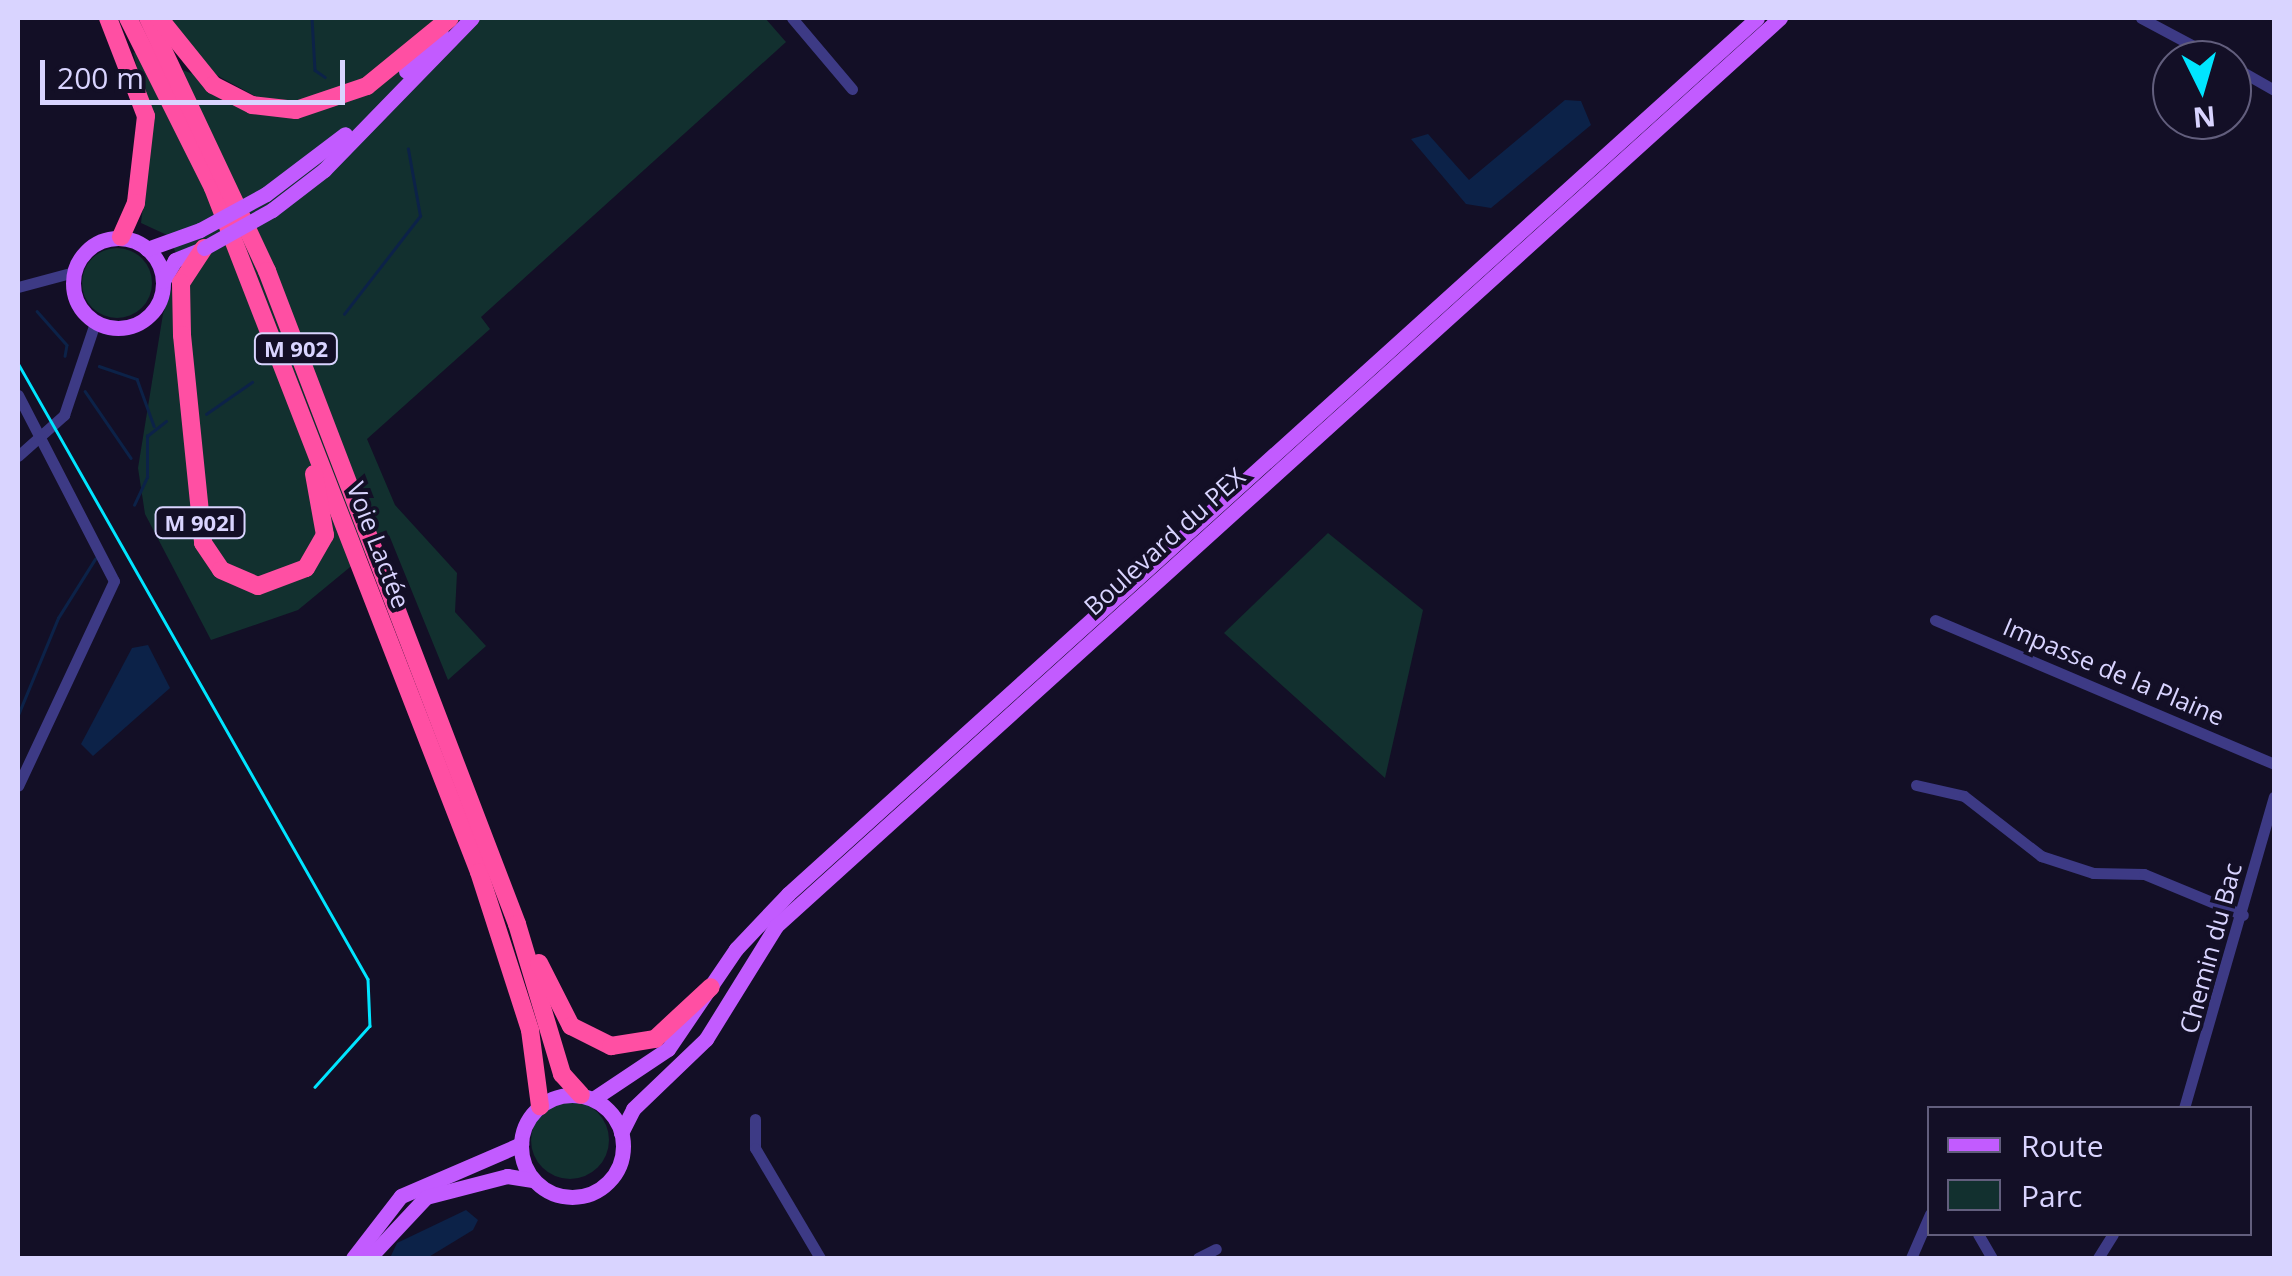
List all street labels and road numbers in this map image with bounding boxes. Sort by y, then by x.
road number: M 902 [254,332,338,366]
street label: Boulevard du PEX [1078,461,1250,621]
street label: Voie Lactée [341,478,417,612]
road number: M 902l [152,506,248,540]
street label: Impasse de la Plaine [1999,611,2229,731]
street label: Chemin du Bac [2173,859,2247,1037]

